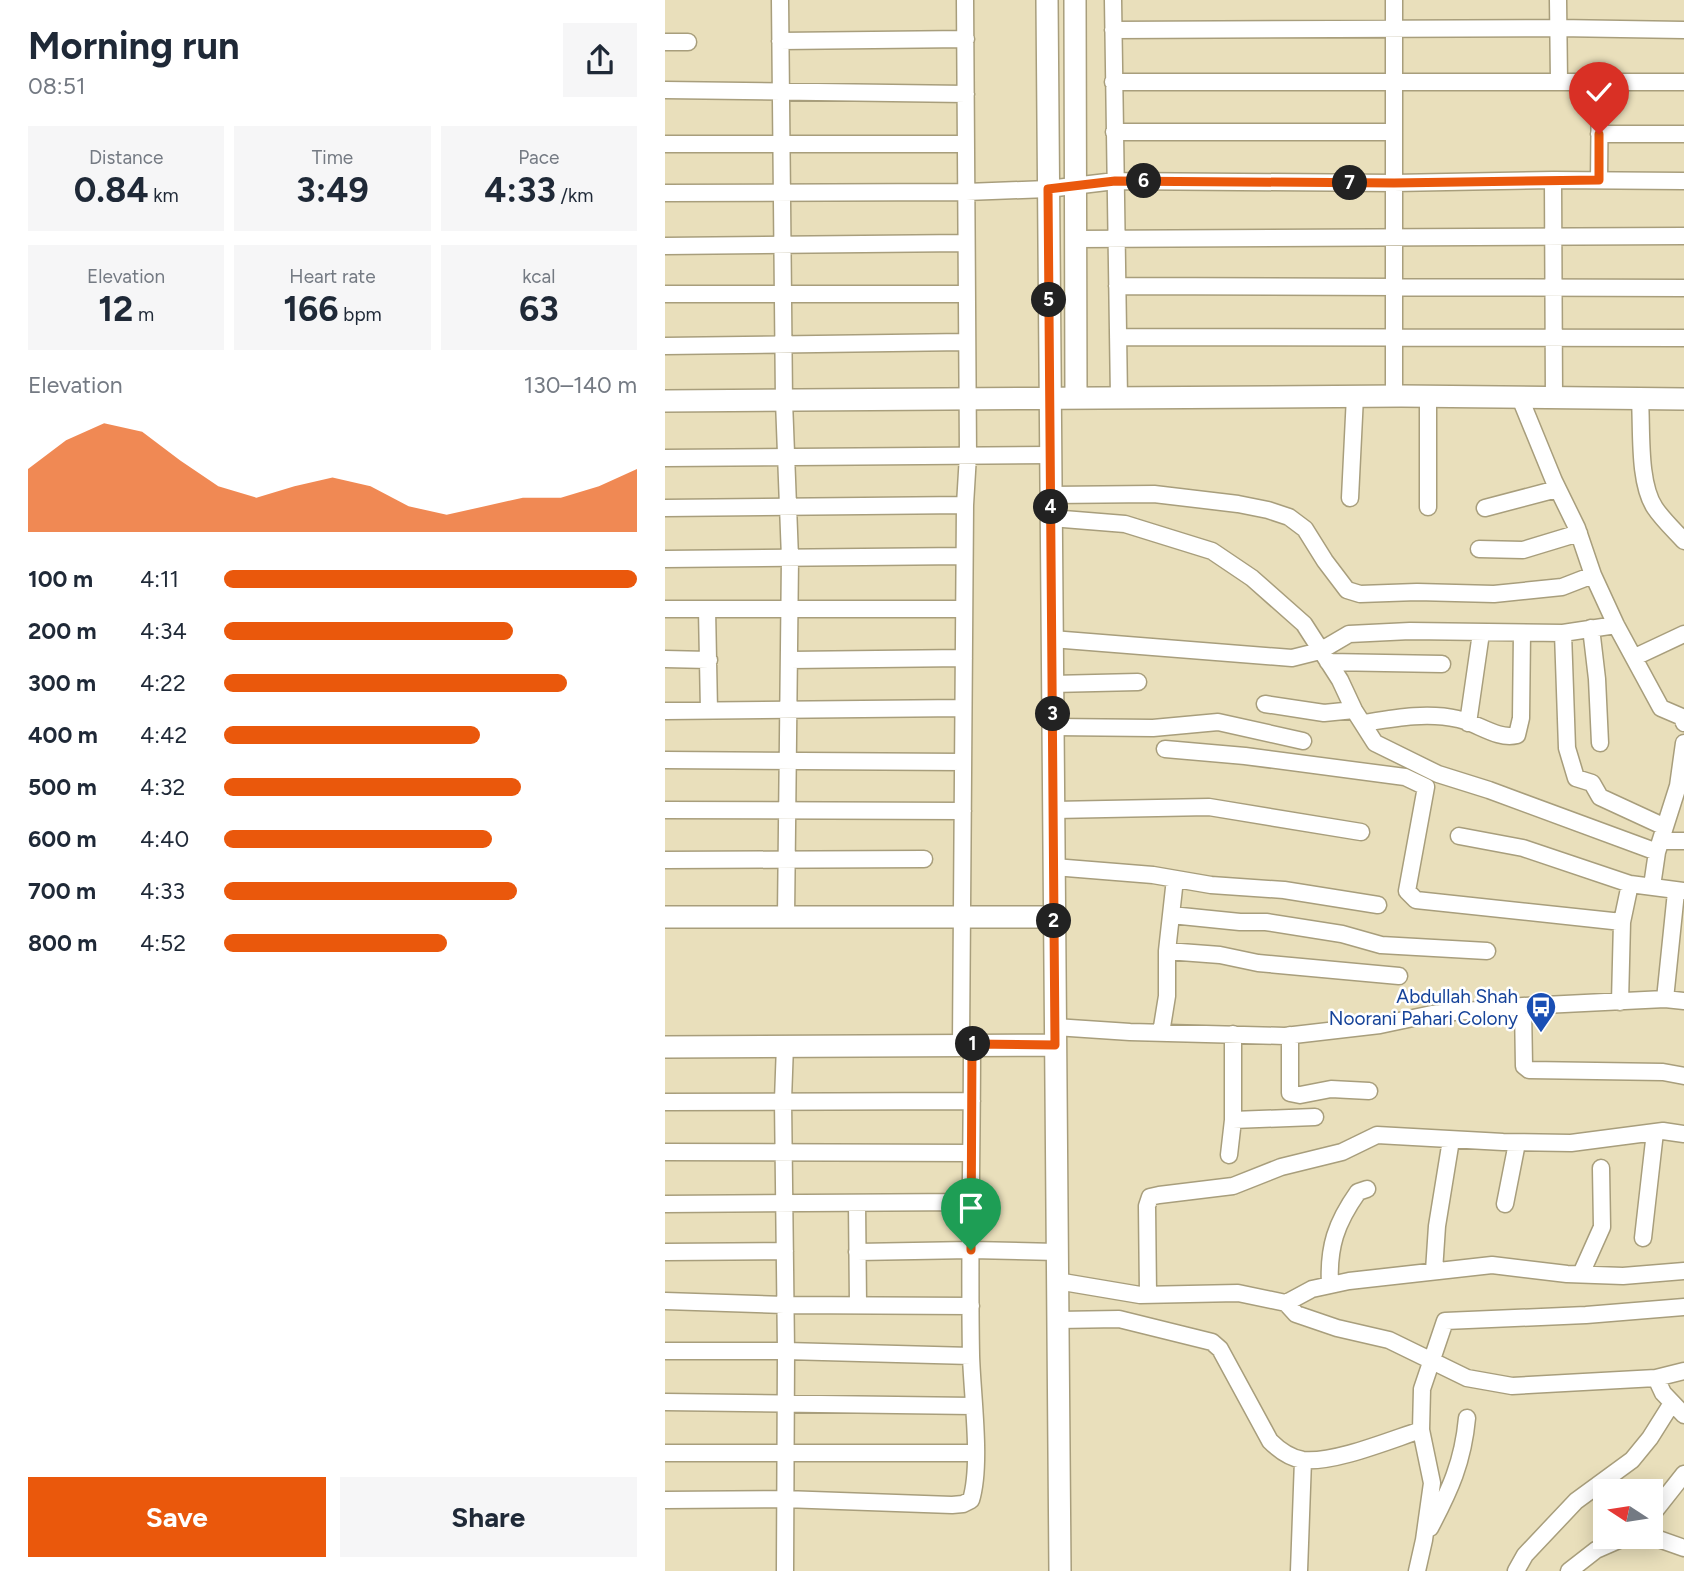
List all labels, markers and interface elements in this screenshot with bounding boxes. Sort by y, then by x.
text: Morning run [28,23,240,69]
button: share [563,23,637,97]
pin [1569,62,1629,134]
text: 08:51 [28,72,85,100]
icon: check [1580,73,1618,111]
text: Distance [89,146,163,169]
text: Time [312,146,353,169]
text: Pace [518,146,559,169]
pin: 6 [1127,164,1161,198]
pin: 7 [1333,166,1367,200]
text: 0.84 [74,169,149,211]
text: 3:49 [296,169,369,211]
text: 4:33 [484,169,556,211]
text: 6 [1138,169,1149,192]
text: 7 [1344,171,1355,194]
text: km [149,184,179,207]
text: /km [556,184,593,207]
text: Elevation [87,265,165,288]
text: Heart rate [289,265,376,288]
text: kcal [522,265,555,288]
pin: 5 [1031,282,1067,318]
text: 12 [98,288,133,330]
text: 166 [283,288,339,330]
text: 63 [519,288,559,330]
text: 5 [1043,288,1054,311]
text: m [133,303,154,326]
text: bpm [339,303,382,326]
text: Elevation [28,371,123,399]
text: 130–140 m [524,371,637,399]
pin: 4 [1033,490,1069,524]
text: 4 [1044,495,1057,518]
text: 100 m [28,565,93,593]
text: 4:11 [140,565,179,593]
text: 200 m [28,617,97,645]
text: 4:34 [140,617,187,645]
text: 300 m [28,669,96,697]
text: 4:22 [140,669,186,697]
pin: 3 [1035,696,1071,732]
text: 3 [1047,702,1058,725]
text: 400 m [28,721,98,749]
text: 4:42 [140,721,187,749]
text: 500 m [28,773,97,801]
text: 4:32 [140,773,185,801]
text: 600 m [28,825,97,853]
text: 4:40 [140,825,189,853]
text: 700 m [28,877,96,905]
text: 4:33 [140,877,185,905]
pin: 2 [1037,904,1071,939]
text: 2 [1048,909,1059,932]
text: 800 m [28,929,97,957]
text: 4:52 [140,929,186,957]
place label: Abdullah Shah Noorani Pahari Colony [1329,985,1518,1030]
bus stop icon: Abdullah Shah Noorani Pahari Colony [1524,990,1558,1034]
pin: 1 [955,1026,991,1062]
text: 1 [968,1032,977,1055]
pin [941,1178,1001,1250]
icon: arrive [952,1189,990,1227]
button: Save [28,1477,326,1557]
button: Share [340,1477,637,1557]
north arrow [1593,1479,1663,1549]
map controls [1593,1479,1663,1549]

